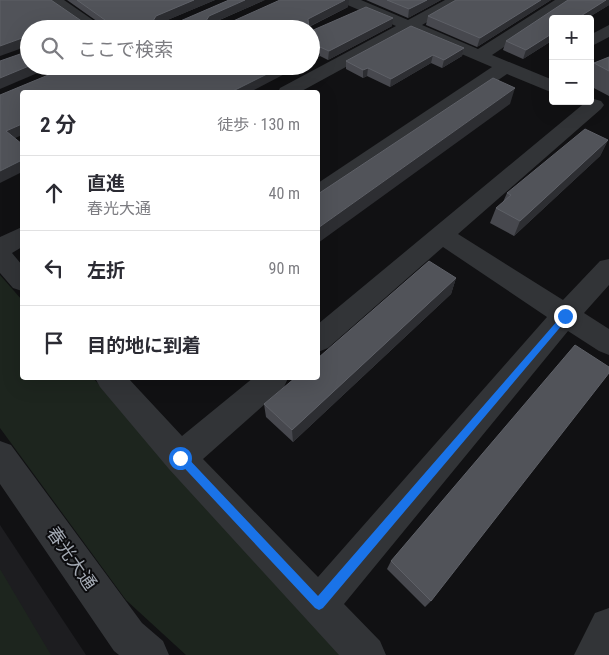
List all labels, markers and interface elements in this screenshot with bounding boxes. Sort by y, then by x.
map controls [549,15,594,105]
button: + [549,15,594,60]
search box [20,20,320,75]
icon: search [38,34,66,62]
text: ここで検索 [78,38,173,61]
button: − [549,60,594,105]
text: 2 分 [40,113,76,137]
text: 徒歩 · 130 m [217,115,300,134]
text: 直進 [87,172,125,195]
icon: ahead [40,179,68,207]
text: 40 m [268,184,300,203]
text: 春光大通 [87,199,151,218]
icon: left [40,254,68,282]
text: 左折 [87,259,125,282]
text: 90 m [268,259,300,278]
route end [554,305,577,328]
icon: arrive [40,329,68,357]
text: 目的地に到着 [87,334,201,357]
route start [169,447,192,470]
street label: 春光大通 [43,522,101,594]

